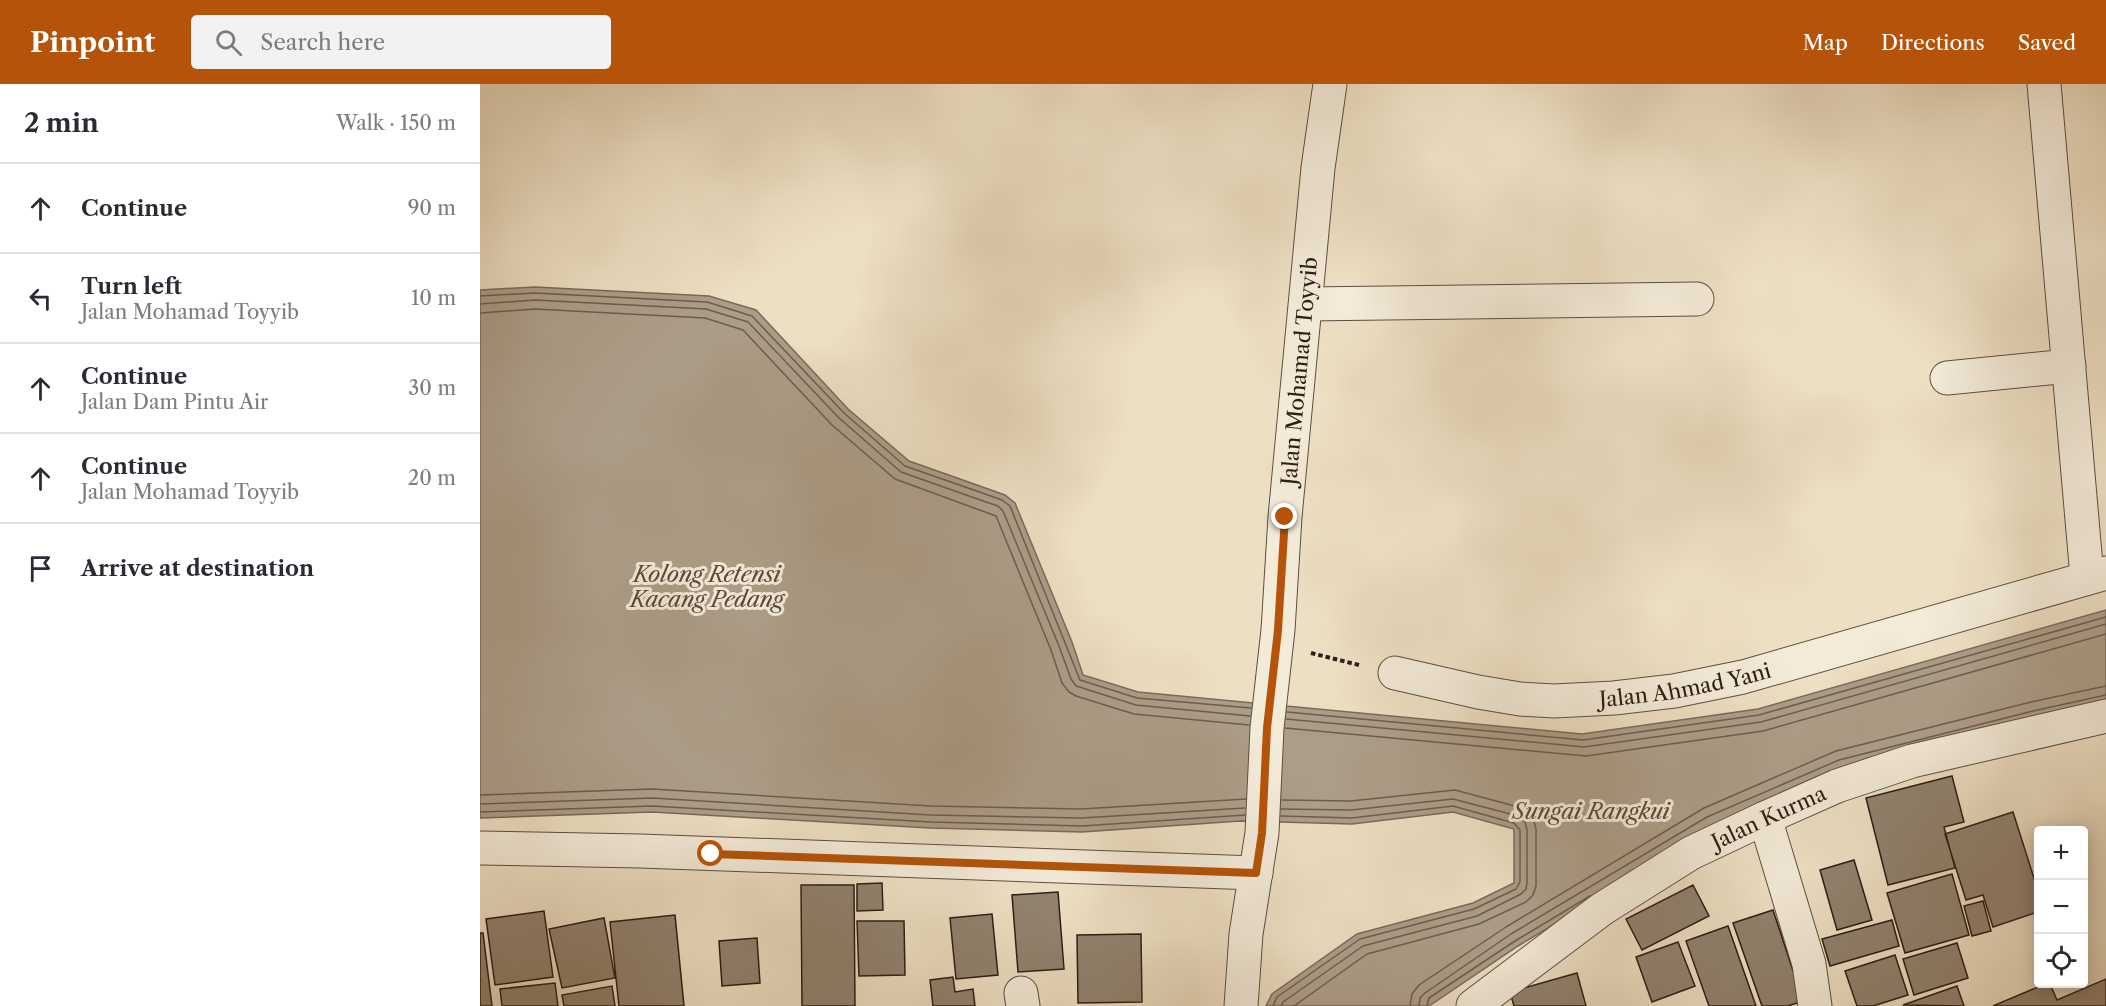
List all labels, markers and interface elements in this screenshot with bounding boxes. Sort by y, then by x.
search box [191,15,611,69]
text: Pinpoint [30,25,155,59]
icon: search [212,26,245,59]
text: Search here [260,29,385,56]
text: Map [1803,30,1848,55]
text: Directions [1881,30,1985,55]
text: Saved [2018,30,2076,55]
text: 2 min [24,107,99,139]
text: Walk · 150 m [336,111,456,135]
icon: ahead [24,192,57,225]
text: Continue [81,195,187,222]
text: 90 m [408,196,456,220]
street label: Jalan Mohamad Toyyib [1275,256,1322,489]
text: Turn left [81,273,182,300]
icon: left [24,282,57,315]
text: 10 m [411,286,456,310]
text: Jalan Mohamad Toyyib [81,300,299,324]
text: Continue [81,363,187,390]
icon: ahead [24,372,57,405]
text: 30 m [408,376,456,400]
text: Jalan Dam Pintu Air [81,390,268,414]
text: Continue [81,453,187,480]
icon: ahead [24,462,57,495]
text: 20 m [408,466,456,490]
text: Jalan Mohamad Toyyib [81,480,299,504]
route end [1271,503,1297,529]
icon: arrive [24,552,57,585]
text: Arrive at destination [81,555,314,582]
water label: Kolong Retensi Kacang Pedang [628,561,786,613]
street label: Jalan Ahmad Yani [1596,657,1774,711]
street label: Jalan Kurma [1705,780,1830,855]
water label: Sungai Rangkui [1510,798,1671,825]
map controls [2034,826,2088,988]
button: + [2034,826,2088,880]
route start [697,840,723,866]
button: − [2034,880,2088,934]
button: locate [2034,934,2088,988]

